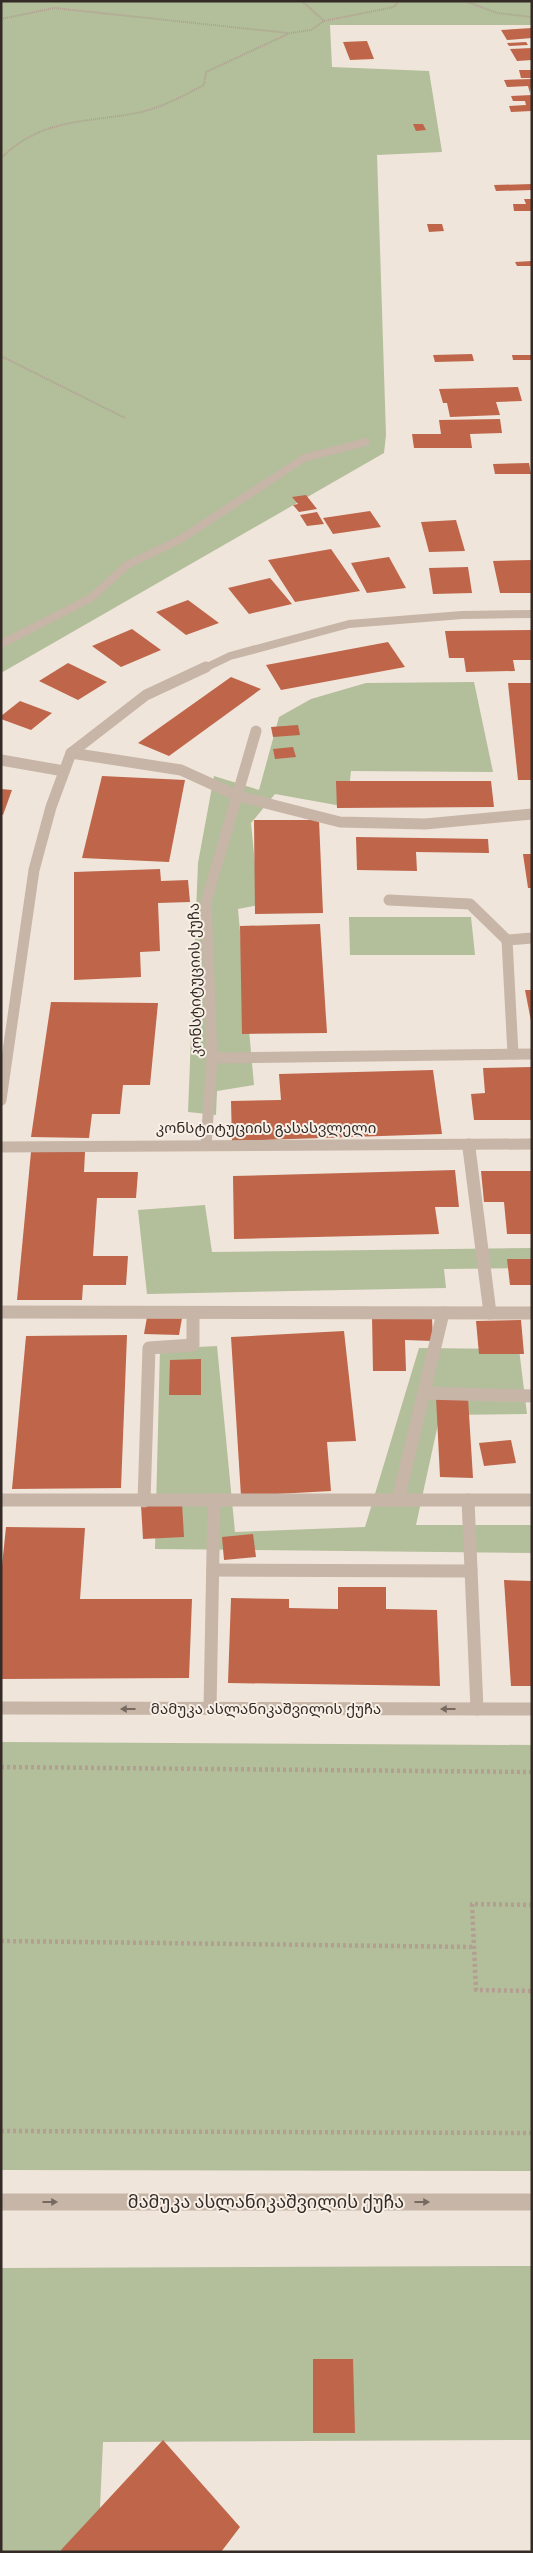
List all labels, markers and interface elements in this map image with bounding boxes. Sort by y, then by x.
street label: კონსტიტუციის ქუჩა [185,903,205,1057]
street label: კონსტიტუციის გასასვლელი [156,1119,376,1137]
street label: მამუკა ასლანიკაშვილის ქუჩა [151,1700,381,1718]
one-way arrow [120,1705,136,1713]
one-way arrow [440,1705,456,1713]
street label: მამუკა ასლანიკაშვილის ქუჩა [128,2191,404,2213]
one-way arrow [42,2198,58,2206]
one-way arrow [415,2198,431,2206]

